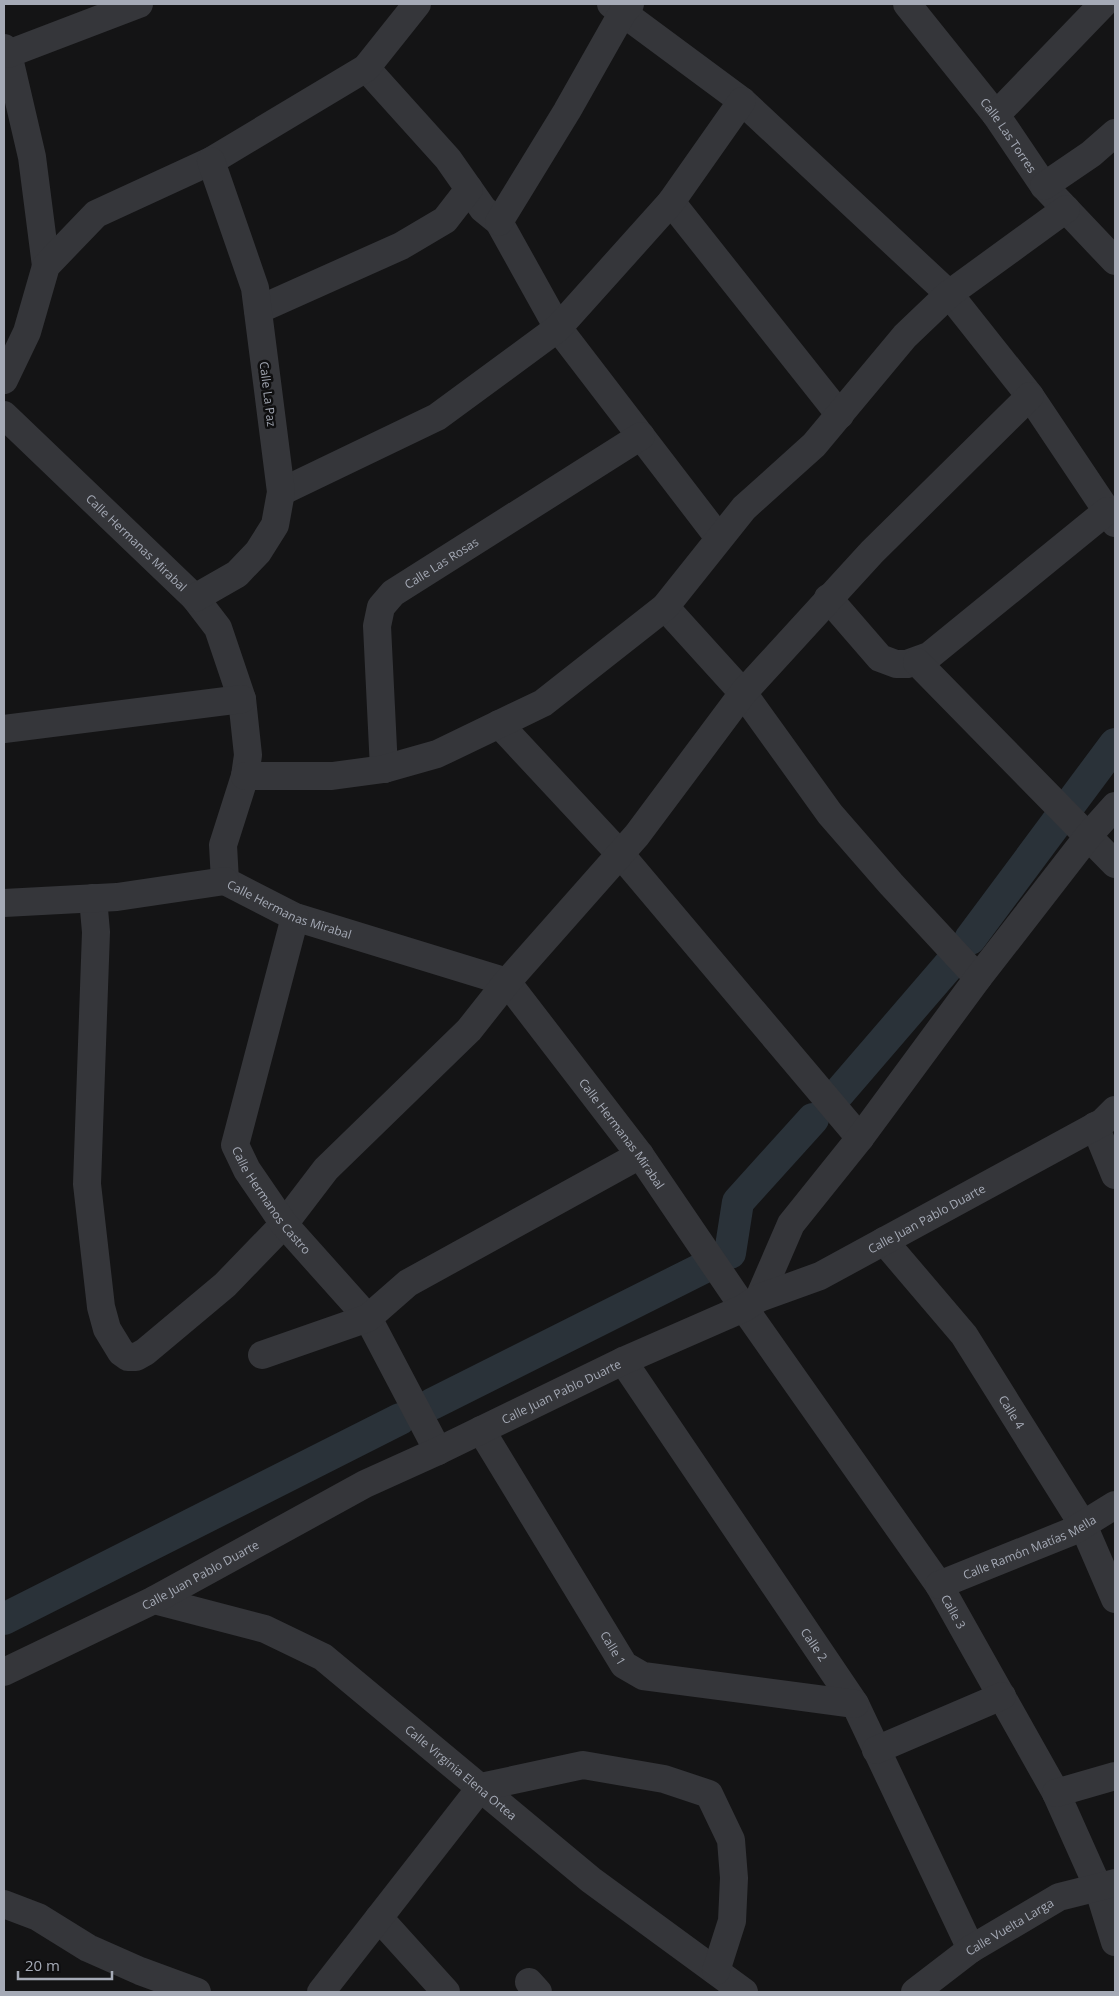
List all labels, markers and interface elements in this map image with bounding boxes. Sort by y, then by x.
street label: Calle Las Torres [977,94,1041,176]
street label: Calle La Paz [256,360,280,428]
street label: Calle Hermanas Mirabal [83,490,191,595]
street label: Calle Las Rosas [401,533,482,592]
street label: Calle Hermanas Mirabal [225,875,354,942]
street label: Calle Hermanas Mirabal [575,1075,669,1192]
street label: Calle Hermanos Castro [228,1143,315,1257]
street label: Calle Juan Pablo Duarte [865,1179,988,1257]
street label: Calle Juan Pablo Duarte [498,1355,624,1428]
street label: Calle 4 [995,1392,1029,1432]
street label: Calle Ramón Matías Mella [960,1510,1099,1583]
street label: Calle Juan Pablo Duarte [139,1535,262,1613]
street label: Calle 3 [937,1591,970,1632]
street label: Calle 2 [797,1624,832,1664]
street label: Calle 1 [597,1628,630,1668]
street label: Calle Virginia Elena Ortea [402,1721,521,1824]
street label: Calle Vuelta Larga [962,1894,1056,1959]
scale bar [18,1948,111,1980]
text: 20 m [25,1955,60,1975]

